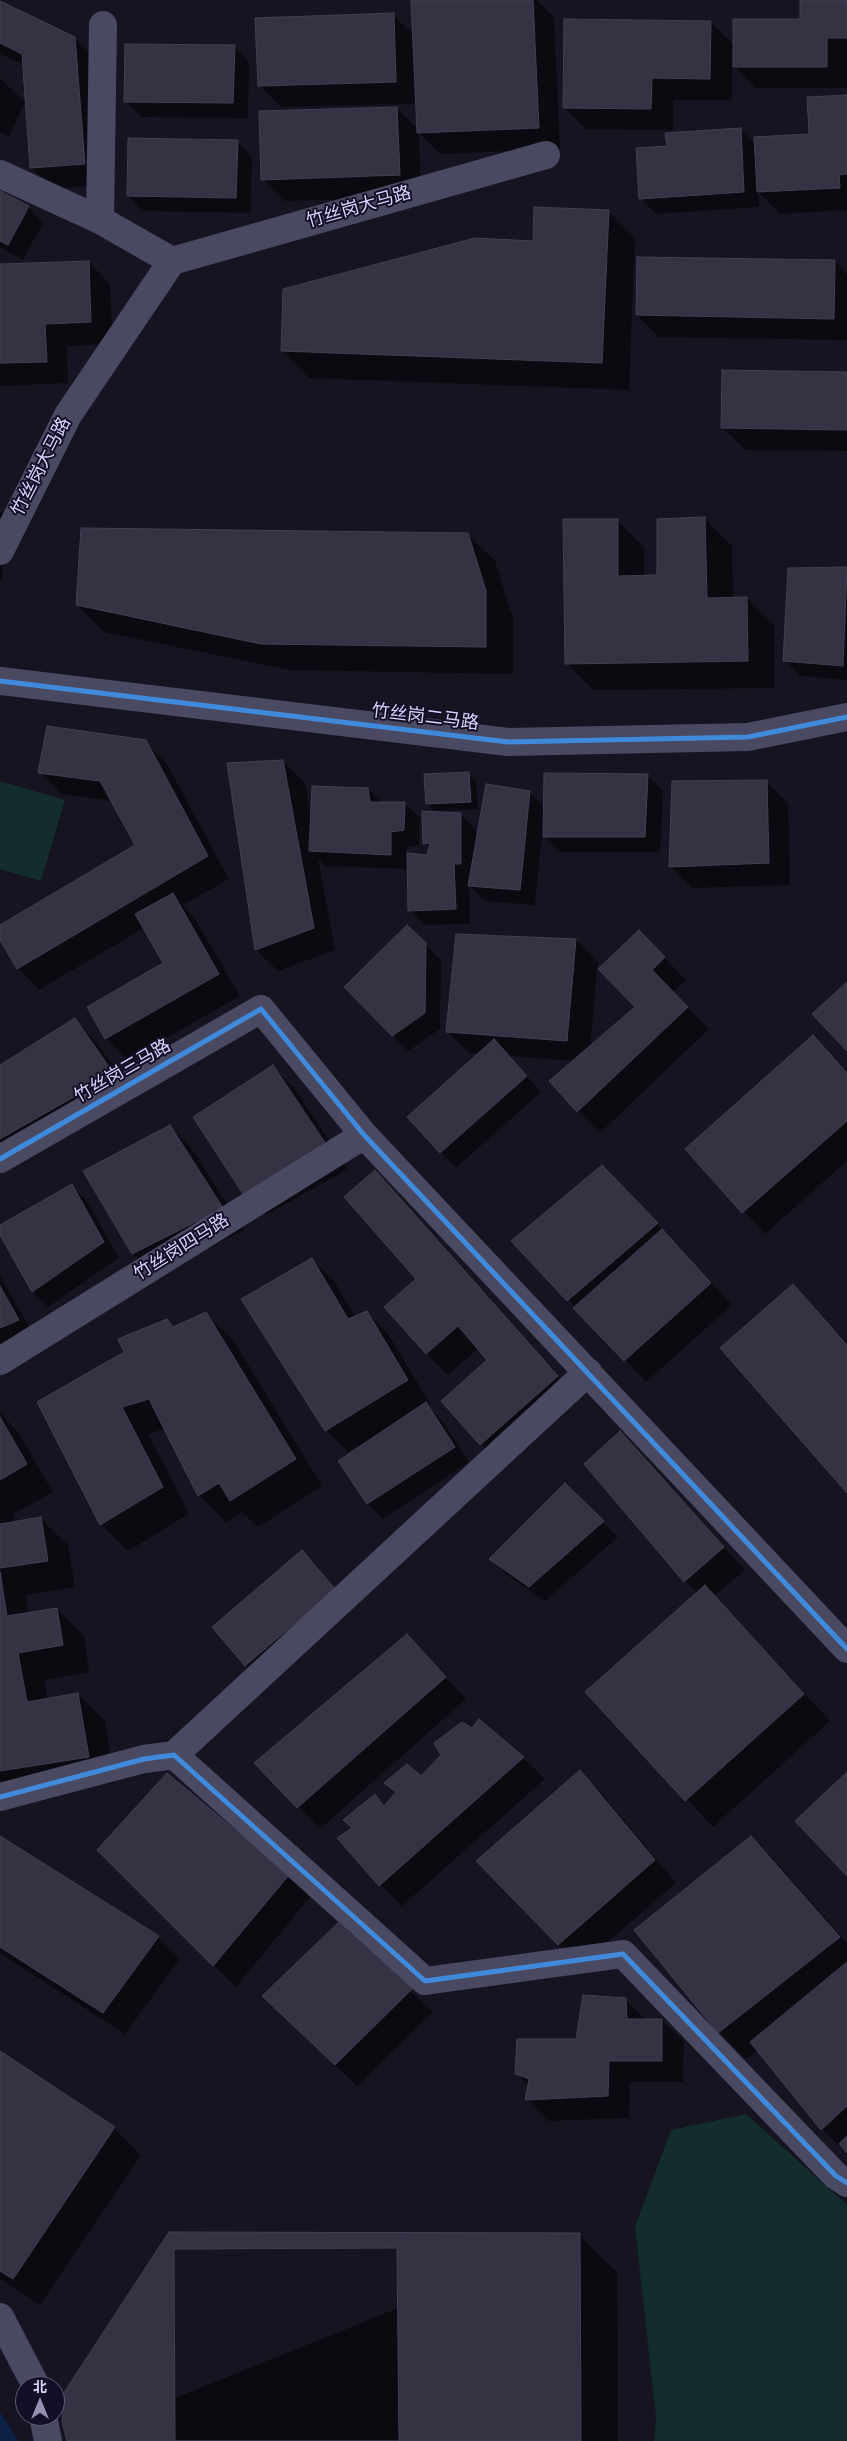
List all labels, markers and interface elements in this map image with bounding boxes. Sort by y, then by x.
street label: 竹丝岗大马路 [304,183,414,233]
street label: 竹丝岗大马路 [8,414,76,520]
street label: 竹丝岗二马路 [370,701,480,735]
street label: 竹丝岗三马路 [71,1036,175,1108]
street label: 竹丝岗四马路 [130,1210,234,1286]
north arrow [15,2376,65,2426]
text: 北 [33,2377,47,2397]

